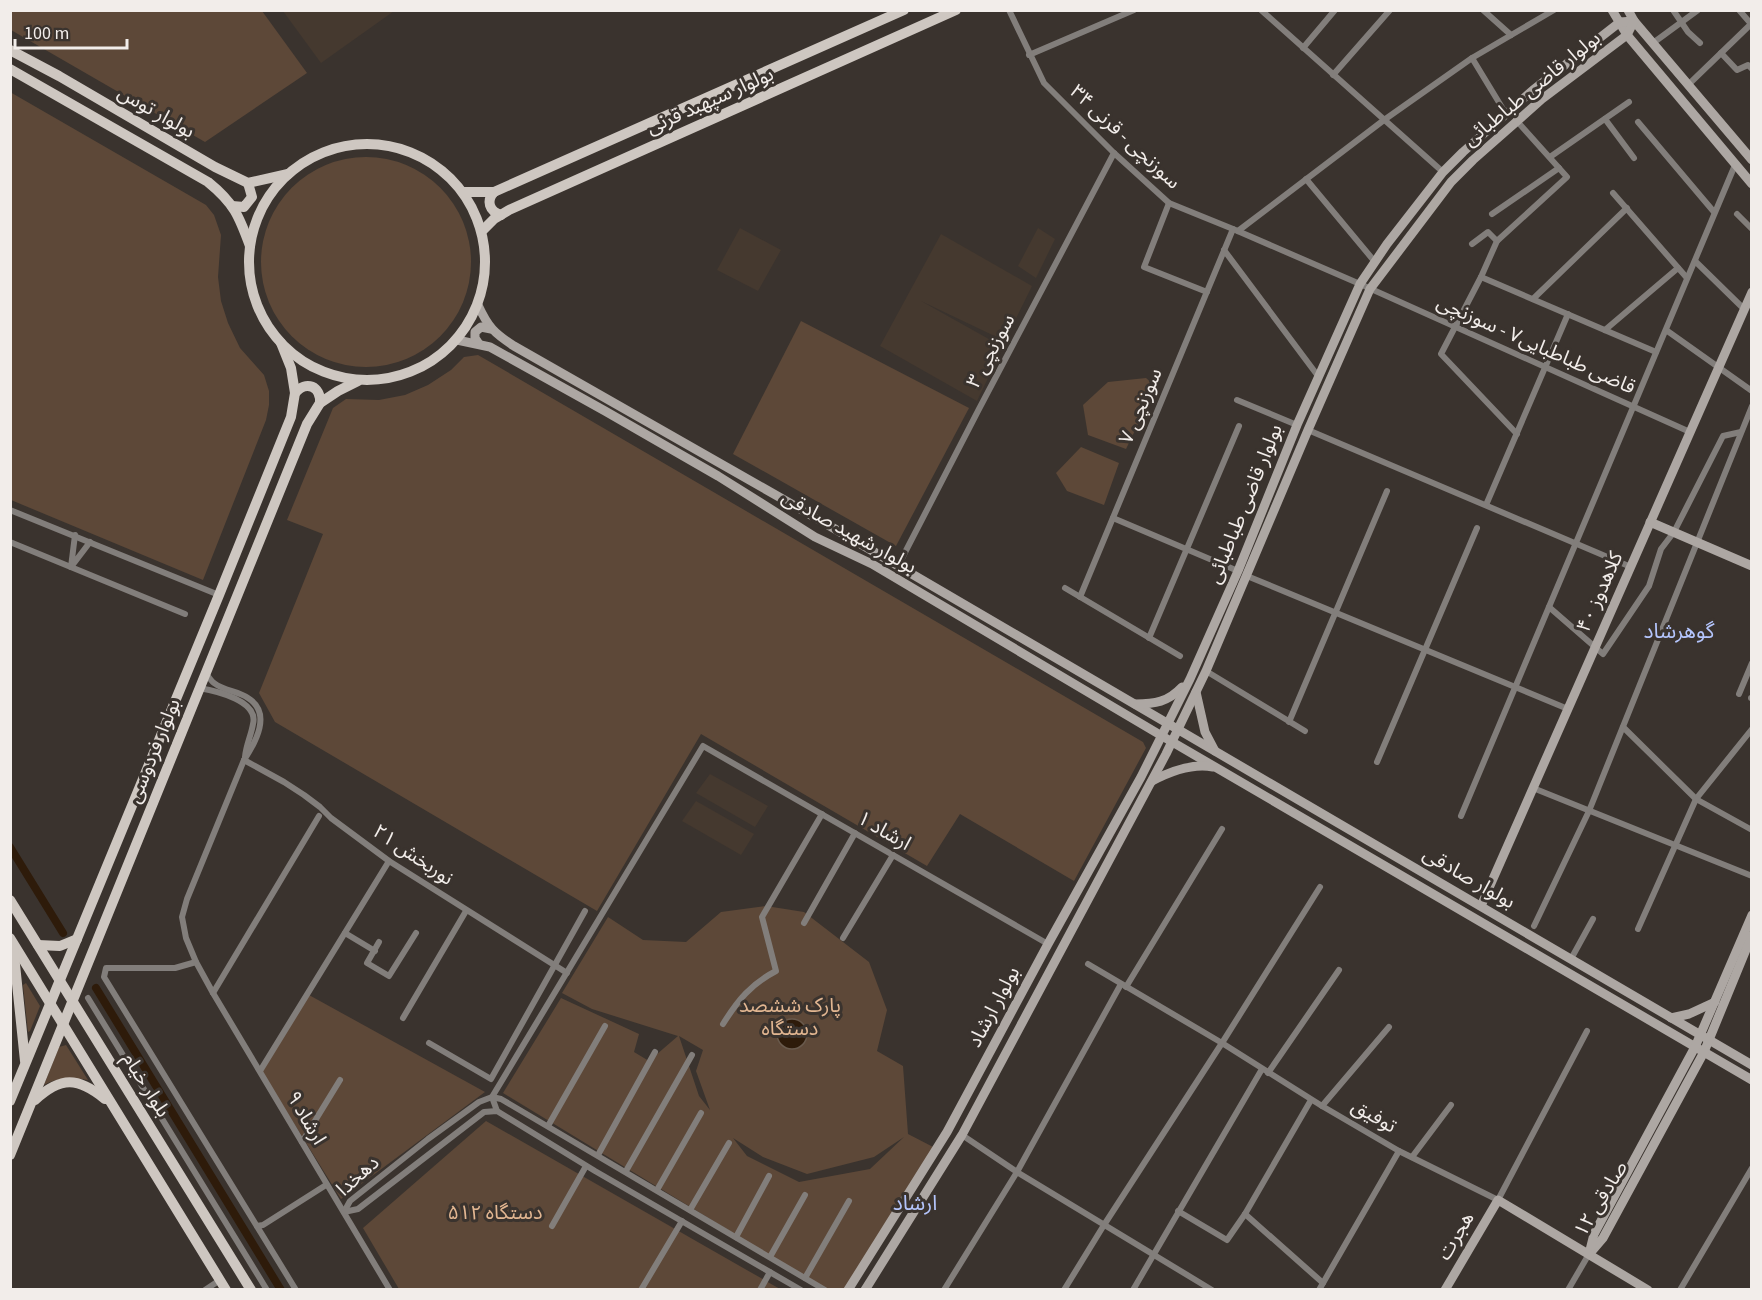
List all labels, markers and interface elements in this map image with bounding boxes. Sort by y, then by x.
scale bar [15,12,128,50]
text: 100 m [24,21,69,46]
street label: بولوار قاضی طباطبائی [1457,25,1607,153]
street label: بولوار سپهبد قرنی [642,60,778,142]
street label: سوزنچی - قرنی ۳۴ [1063,78,1187,196]
street label: بولوار توس [112,79,200,145]
street label: قاضی طباطبایی۷ - سوزنچی [1432,288,1640,402]
street label: سوزنچی ۳ [960,309,1022,393]
street label: سوزنچی ۷ [1112,364,1170,448]
street label: بولوار قاضی طباطبائی [1200,420,1290,588]
street label: بولوار شهید صادقی [776,483,922,581]
street label: کلاهدوز ۴۰ [1570,547,1630,637]
district label: گوهرشاد [1644,616,1715,646]
street label: بولوار فردوسی [120,694,188,808]
street label: ارشاد ۱ [852,804,916,858]
street label: نوربخش ۲۱ [367,818,459,892]
street label: بولوار صادقی [1418,840,1520,916]
street label: بولوار ارشاد [961,962,1027,1052]
park label: پارک‌ ششصد دستگاه [739,992,841,1043]
street label: بلوار خیام [115,1047,177,1123]
street label: ارشاد ۹ [279,1086,333,1150]
street label: توفیق [1346,1092,1402,1140]
street label: دهخدا [330,1149,386,1203]
street label: صادقی ۱۲ [1567,1156,1635,1242]
district label: ارشاد [893,1188,937,1218]
park label: ۵۱۲ دستگاه [447,1199,543,1227]
street label: هجرت [1431,1207,1481,1265]

